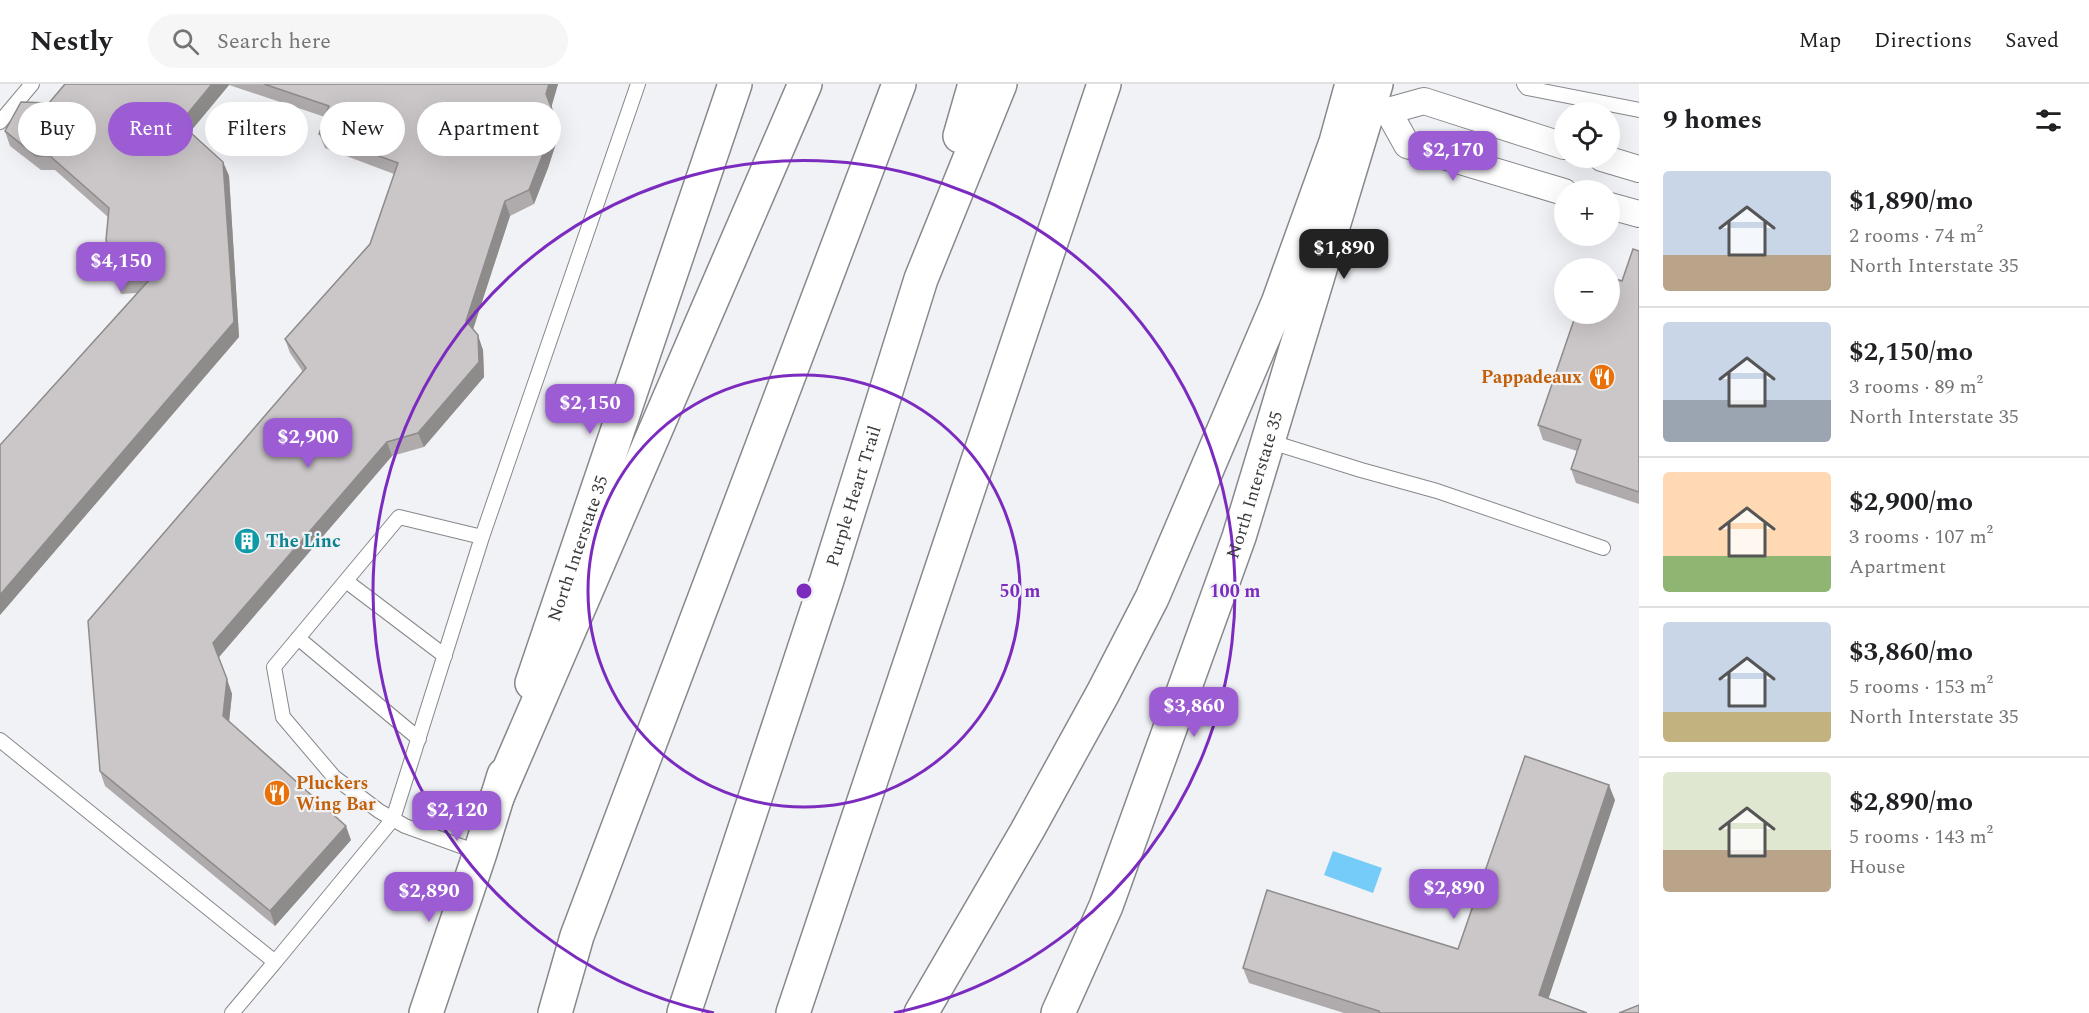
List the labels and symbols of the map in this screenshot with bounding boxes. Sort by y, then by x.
pin: $2,170 [1404,131,1502,182]
pin: $1,890 [1295,229,1393,280]
pin: $4,150 [72,242,170,293]
restaurant icon: Pappadeaux [1587,362,1617,392]
place label: Pappadeaux [1481,364,1582,391]
pin: $2,150 [541,384,639,435]
street label: North Interstate 35 [1219,408,1290,562]
pin: $2,900 [259,418,357,469]
street label: Purple Heart Trail [819,422,888,570]
street label: North Interstate 35 [540,472,615,625]
building icon: The Linc [232,526,262,556]
place label: The Linc [266,528,341,555]
text: 50 m [1000,578,1040,605]
text: 100 m [1209,578,1261,605]
centre of rings [794,581,814,601]
pin: $3,860 [1145,687,1243,738]
place label: Pluckers Wing Bar [296,770,376,818]
restaurant icon: Pluckers Wing Bar [262,778,292,808]
pin: $2,120 [408,791,506,842]
pin: $2,890 [1405,869,1503,920]
pin: $2,890 [380,872,478,923]

